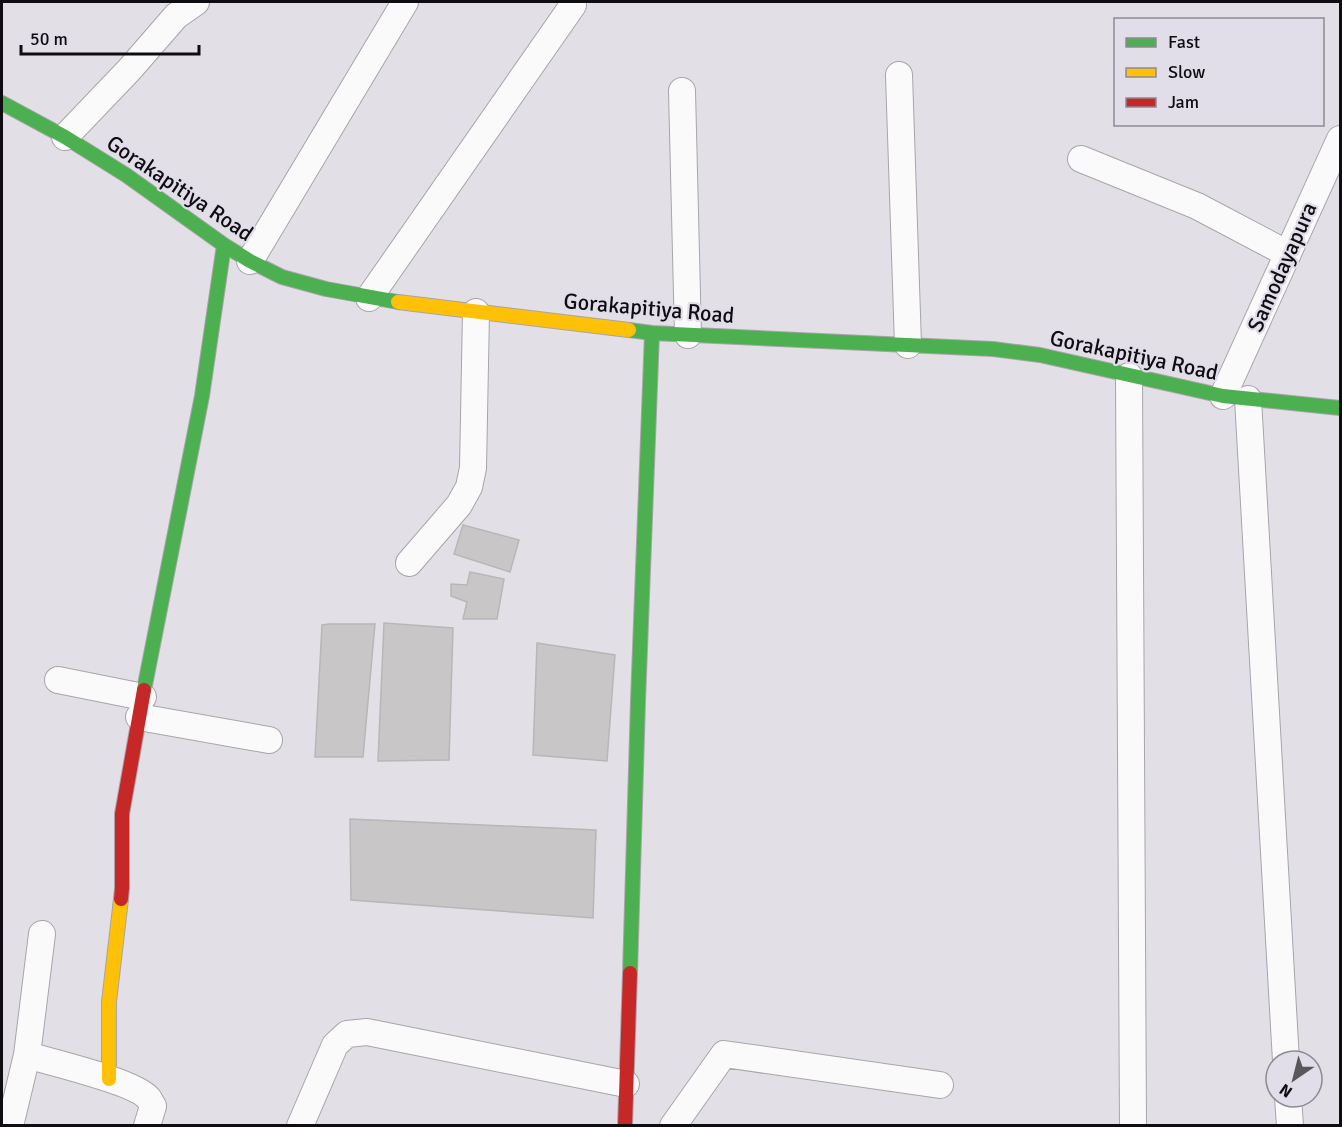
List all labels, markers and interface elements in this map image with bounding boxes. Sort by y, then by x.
scale bar [21,18,200,56]
legend [1114,18,1324,126]
text: 50 m [30,28,68,50]
text: Fast [1168,31,1200,53]
text: Slow [1168,61,1205,83]
text: Jam [1168,91,1199,113]
street label: Gorakapitiya Road [102,129,258,247]
street label: Samodayapura [1241,198,1323,336]
street label: Gorakapitiya Road [563,287,735,329]
street label: Gorakapitiya Road [1048,324,1220,386]
north arrow [1264,1049,1324,1109]
text: N [1276,1079,1296,1102]

